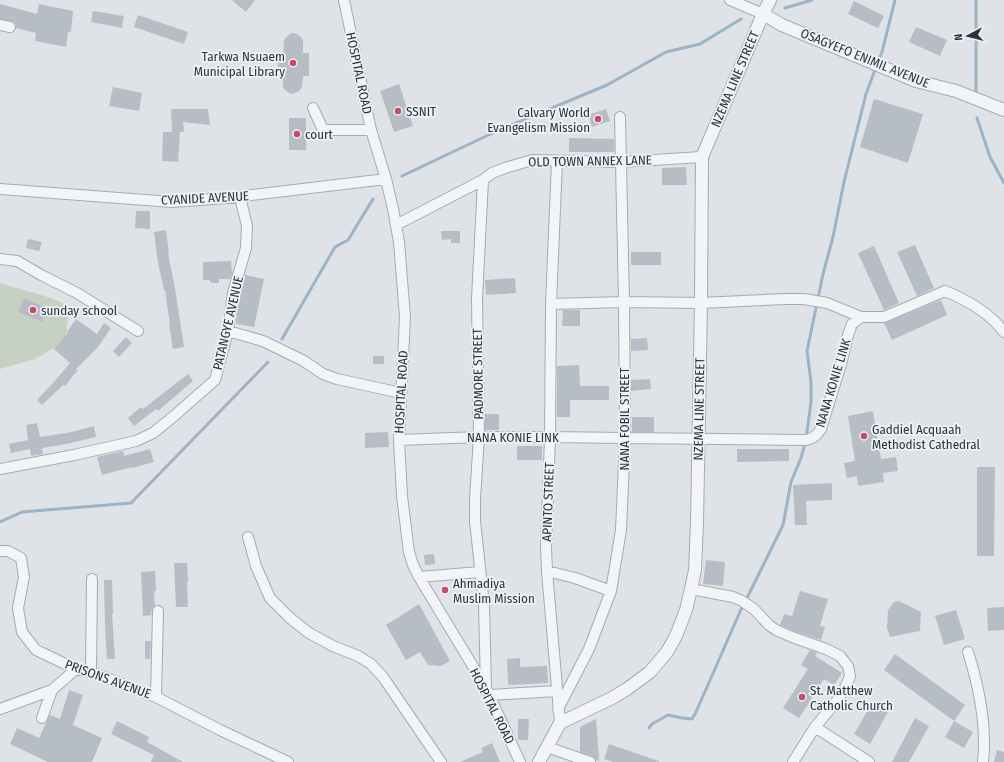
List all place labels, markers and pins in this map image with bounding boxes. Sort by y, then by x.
place label: Tarkwa Nsuaem Municipal Library [194,49,285,79]
marker: Tarkwa Nsuaem Municipal Library [288,58,298,68]
place label: SSNIT [406,104,436,119]
place label: Calvary World Evangelism Mission [487,105,590,135]
marker: SSNIT [393,106,403,116]
marker: Calvary World Evangelism Mission [593,114,603,124]
place label: court [305,127,333,142]
marker: court [292,129,302,139]
place label: sunday school [41,303,118,318]
marker: sunday school [28,305,38,315]
place label: Gaddiel Acquaah Methodist Cathedral [872,422,980,452]
marker: Gaddiel Acquaah Methodist Cathedral [859,431,869,441]
place label: Ahmadiya Muslim Mission [453,576,535,606]
marker: Ahmadiya Muslim Mission [440,585,450,595]
place label: St. Matthew Catholic Church [810,683,893,713]
marker: St. Matthew Catholic Church [797,692,807,702]

